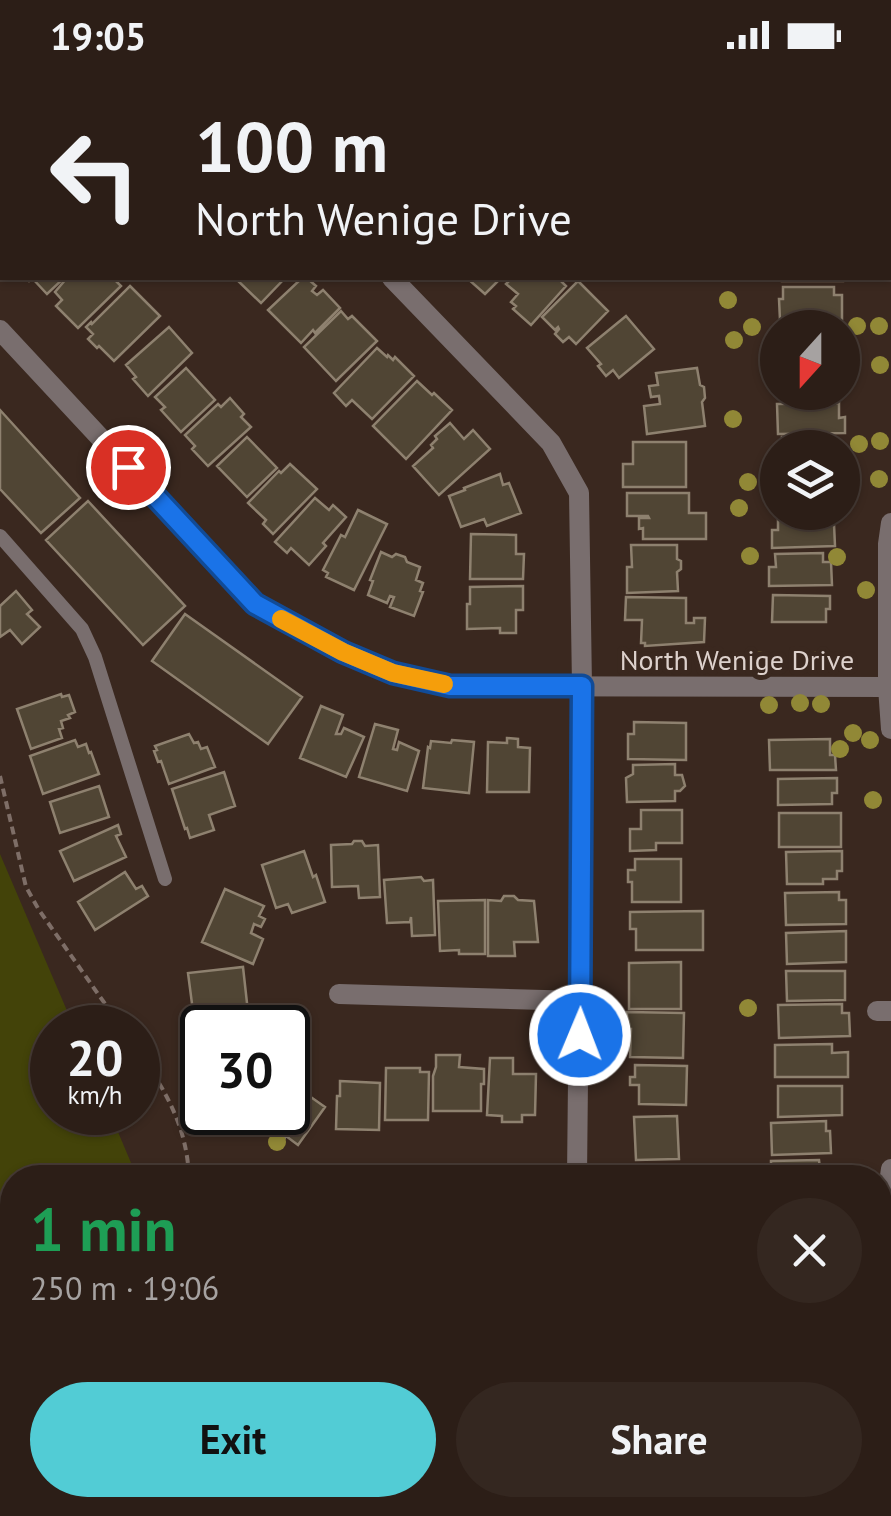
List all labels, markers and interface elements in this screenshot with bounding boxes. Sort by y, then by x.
text: 19:05 [50,11,146,60]
text: 100 m [195,101,388,191]
icon: left [30,110,160,240]
text: North Wenige Drive [195,189,572,247]
north arrow [760,310,860,410]
map controls [760,310,860,530]
pin [86,425,171,510]
button: layers [760,430,860,530]
icon: arrive [101,440,156,495]
street label: North Wenige Drive [620,641,854,678]
position arrow [528,983,632,1087]
speed limit sign: 30 [180,1005,310,1135]
text: 20 [67,1025,123,1090]
text: km/h [68,1079,122,1111]
text: 1 min [30,1190,176,1268]
button: close [757,1198,862,1303]
text: 250 m · 19:06 [30,1267,219,1309]
button: Exit [30,1382,436,1497]
button: Share [456,1382,862,1497]

